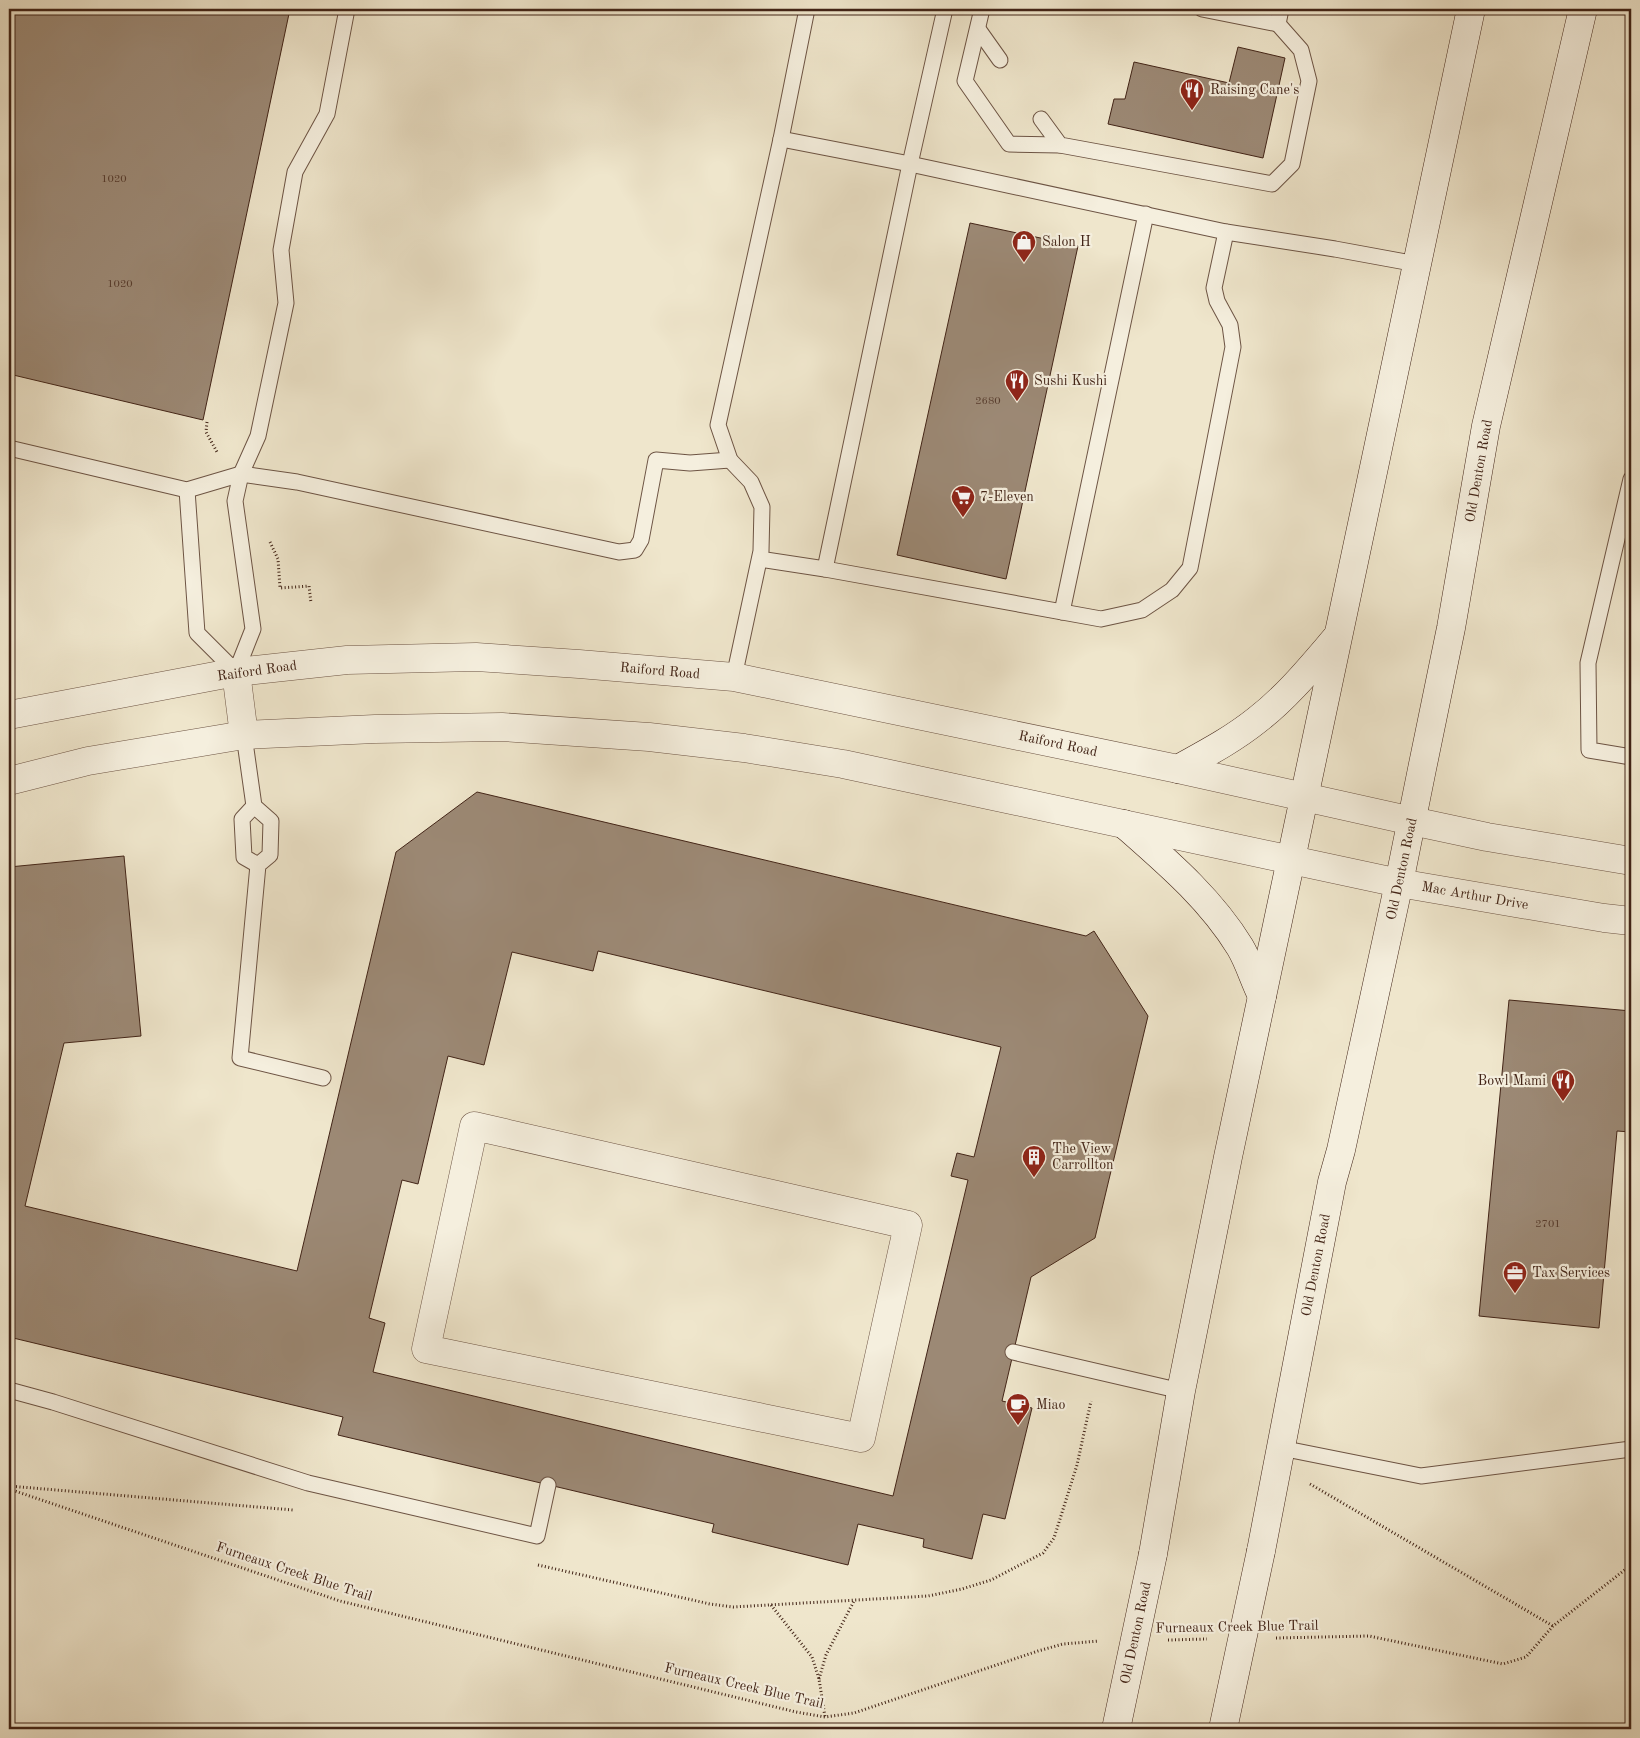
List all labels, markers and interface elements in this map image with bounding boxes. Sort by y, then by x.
restaurant icon: Raising Cane's [1179,77,1205,111]
place label: Raising Cane's [1210,83,1299,97]
house number: 1020 [101,174,127,185]
shop icon: Salon H [1011,229,1037,263]
place label: Salon H [1042,235,1091,249]
house number: 1020 [107,279,133,290]
restaurant icon: Sushi Kushi [1004,368,1030,402]
place label: Sushi Kushi [1034,374,1107,388]
house number: 2680 [975,396,1001,407]
street label: Old Denton Road [1463,418,1495,524]
supermarket icon: 7-Eleven [950,484,976,518]
place label: 7-Eleven [980,490,1034,504]
street label: Raiford Road [216,658,298,684]
street label: Raiford Road [619,661,701,681]
street label: Raiford Road [1017,729,1099,759]
street label: Old Denton Road [1384,817,1420,921]
street label: Mac Arthur Drive [1420,880,1530,912]
restaurant icon: Bowl Mami [1550,1068,1576,1102]
place label: Bowl Mami [1478,1074,1546,1088]
place label: The View Carrollton [1052,1142,1114,1172]
building icon: The View Carrollton [1021,1144,1047,1178]
street label: Old Denton Road [1299,1212,1333,1318]
house number: 2701 [1535,1219,1561,1230]
office icon: Tax Services [1502,1260,1528,1294]
place label: Tax Services [1532,1266,1610,1280]
cafe icon: Miao [1005,1392,1031,1426]
place label: Miao [1036,1398,1065,1412]
street label: Furneaux Creek Blue Trail [214,1540,374,1604]
street label: Old Denton Road [1118,1581,1154,1685]
street label: Furneaux Creek Blue Trail [1155,1619,1319,1635]
street label: Furneaux Creek Blue Trail [663,1661,825,1711]

